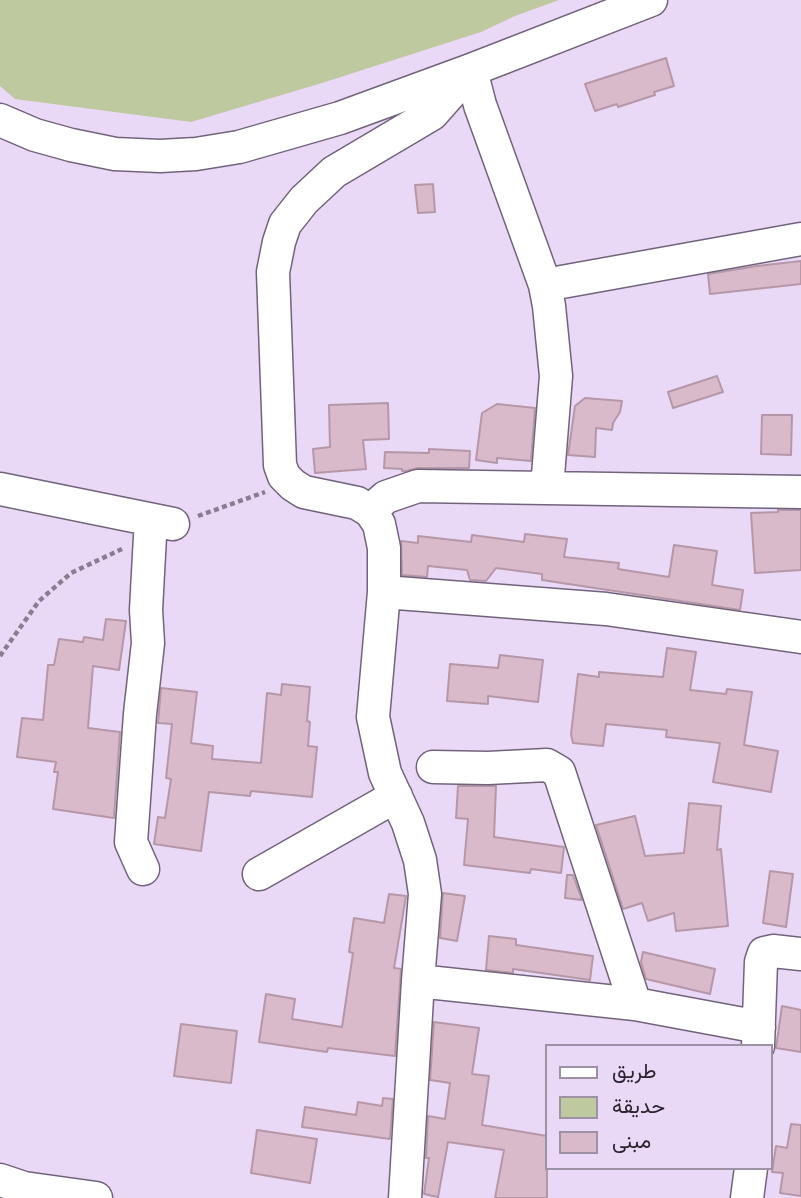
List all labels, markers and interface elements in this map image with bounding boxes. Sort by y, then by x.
legend [546,1044,773,1170]
text: طريق [612,1058,657,1082]
text: حديقة [612,1093,665,1117]
text: مبنى [612,1128,651,1152]

